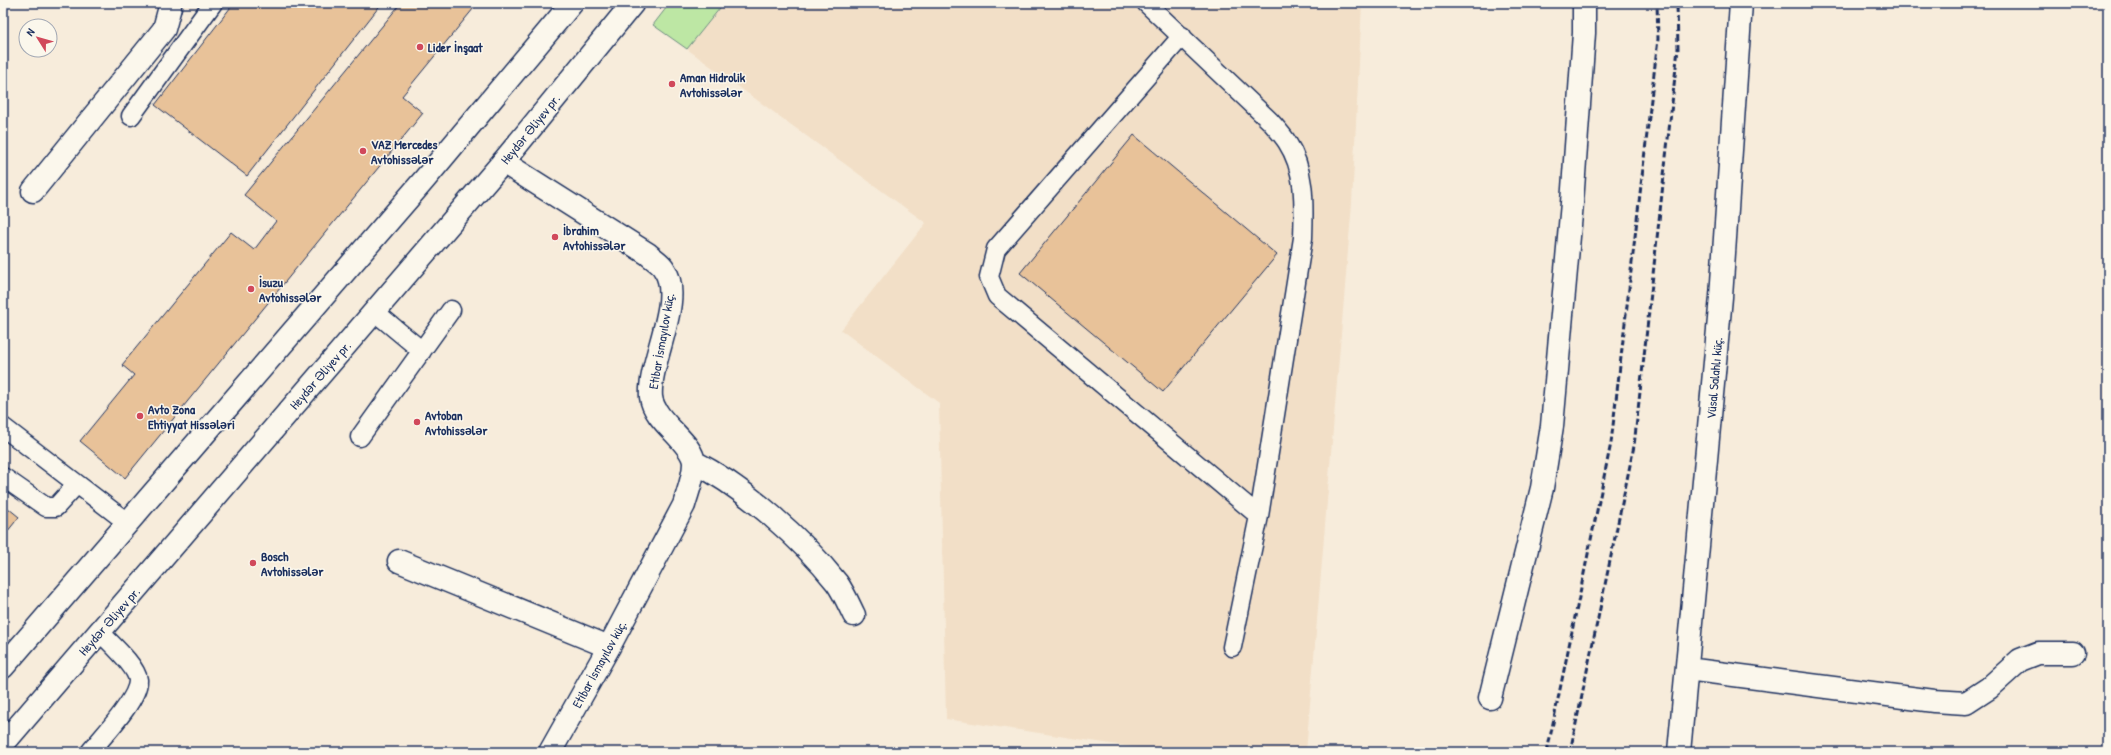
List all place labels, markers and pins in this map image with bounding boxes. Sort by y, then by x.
place label: Lider İnşaat [428,38,483,56]
marker: Lider İnşaat [415,42,425,52]
place label: Aman Hidrolik Avtohissələr [680,68,746,101]
marker: Aman Hidrolik Avtohissələr [667,79,677,89]
place label: VAZ Mercedes Avtohissələr [371,135,438,168]
marker: VAZ Mercedes Avtohissələr [358,146,368,156]
place label: İbrahim Avtohissələr [563,221,627,254]
marker: İbrahim Avtohissələr [550,232,560,242]
place label: İsuzu Avtohissələr [259,273,323,306]
marker: İsuzu Avtohissələr [246,284,256,294]
place label: Avto Zona Ehtiyyat Hissələri [148,400,235,434]
place label: Avtoban Avtohissələr [425,406,489,439]
marker: Avto Zona Ehtiyyat Hissələri [135,411,145,421]
marker: Avtoban Avtohissələr [412,417,422,427]
place label: Bosch Avtohissələr [261,547,325,580]
marker: Bosch Avtohissələr [248,558,258,568]

